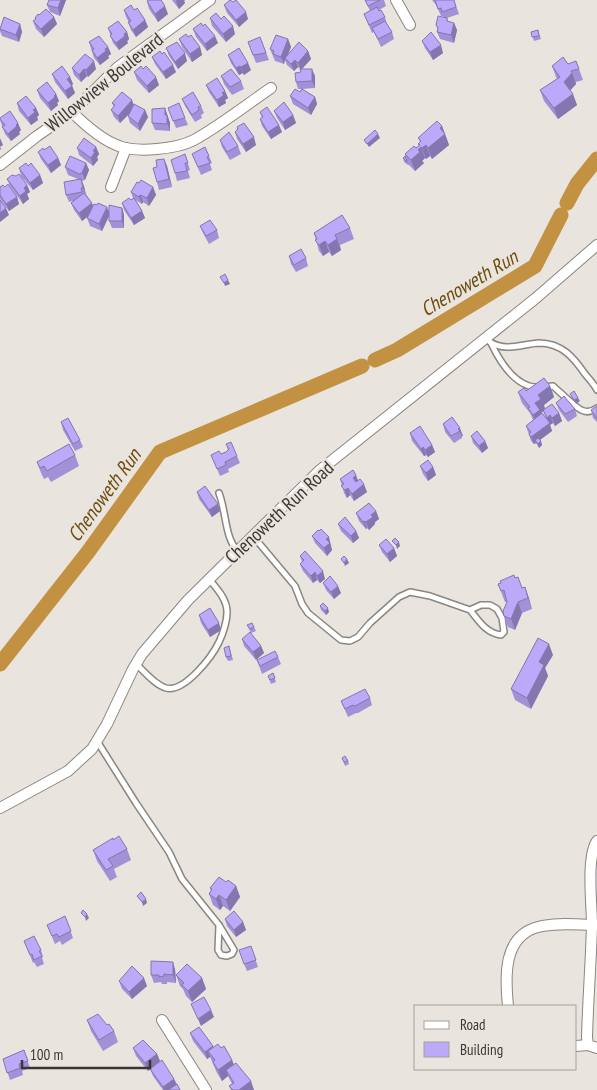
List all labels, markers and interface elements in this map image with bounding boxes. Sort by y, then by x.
street label: Willowview Boulevard [40,27,168,137]
water label: Chenoweth Run [416,243,523,322]
water label: Chenoweth Run [61,442,147,547]
street label: Chenoweth Run Road [220,456,338,568]
legend [414,1005,577,1070]
text: Road [460,1015,486,1034]
scale bar [22,1038,150,1070]
text: Building [460,1040,503,1059]
text: 100 m [30,1045,63,1064]

